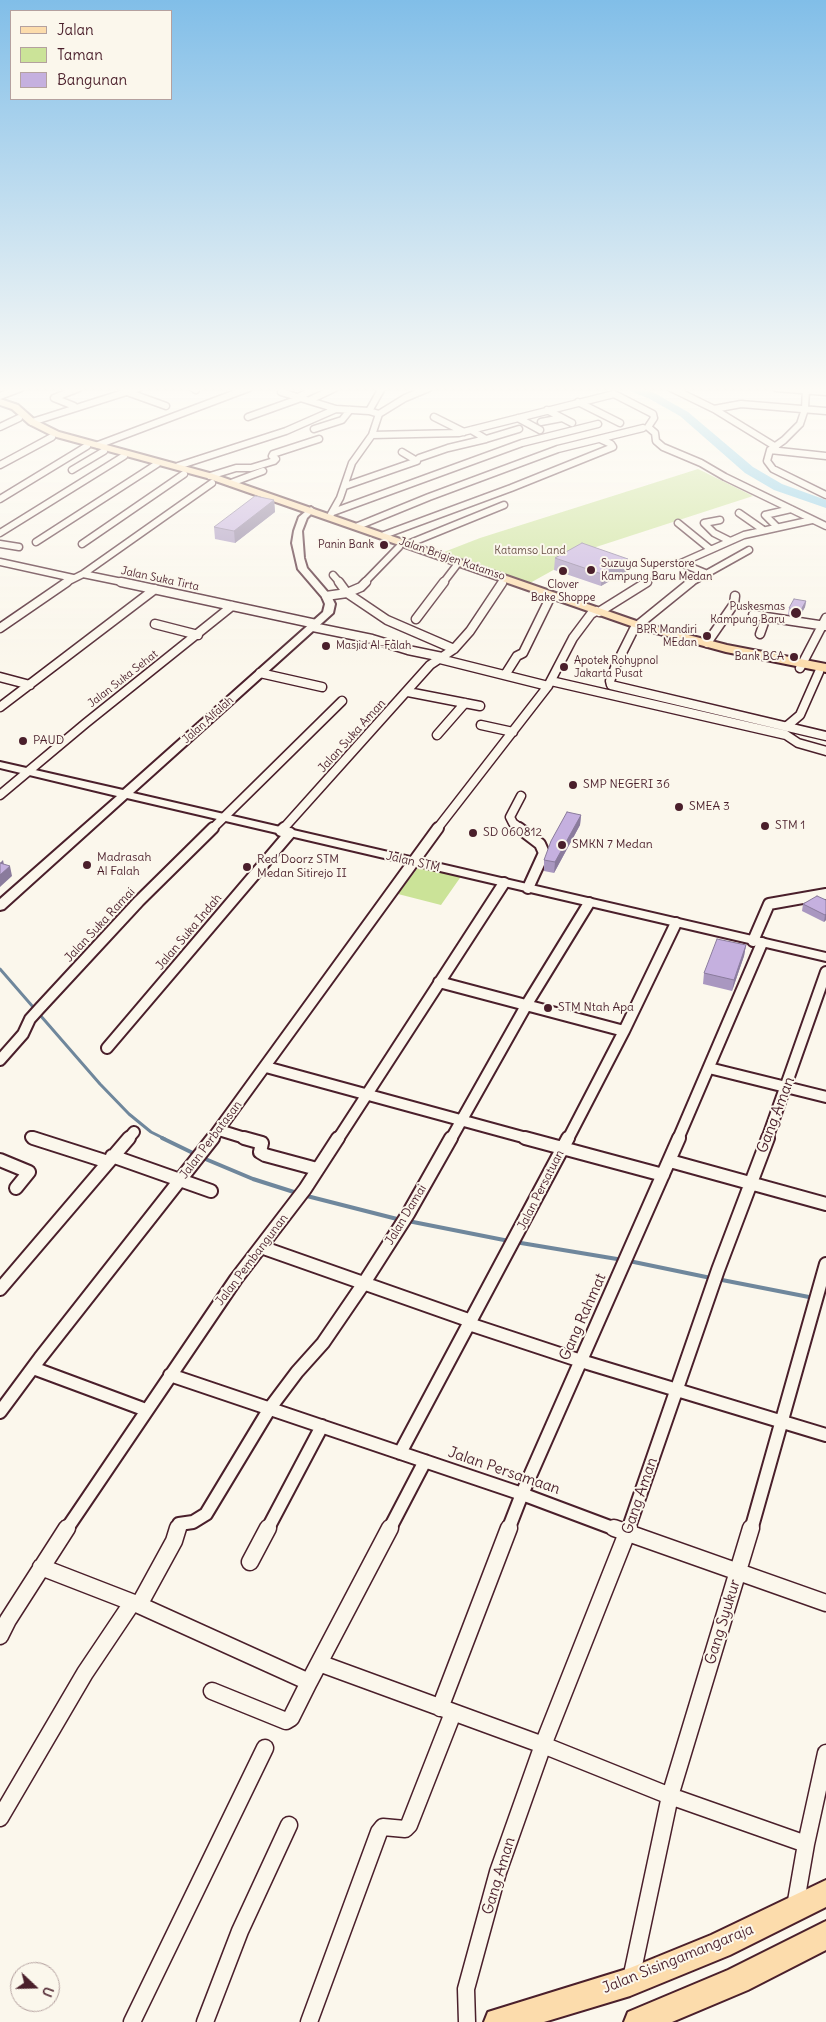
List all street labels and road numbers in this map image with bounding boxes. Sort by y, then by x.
street label: Jalan Brigjen Katamso [397,535,507,583]
street label: Jalan Suka Tirta [120,564,200,594]
street label: Jalan Suka Sehat [85,648,161,710]
street label: Jalan Alfalah [180,694,236,746]
street label: Jalan Suka Aman [315,696,389,776]
street label: Jalan STM [385,849,441,875]
street label: Jalan Suka Ramai [62,885,138,965]
street label: Jalan Suka Indah [153,891,225,973]
street label: Gang Aman [753,1074,799,1156]
street label: Jalan Perbatasan [177,1098,245,1182]
street label: Jalan Persatuan [515,1148,567,1232]
street label: Jalan Damai [382,1182,430,1248]
street label: Jalan Pembangunan [213,1211,291,1309]
street label: Gang Rahmat [556,1271,610,1363]
street label: Jalan Persamaan [446,1443,562,1499]
street label: Gang Aman [618,1455,662,1537]
street label: Gang Syukur [702,1577,744,1667]
street label: Gang Aman [479,1835,519,1917]
street label: Jalan Sisingamangaraja [600,1920,756,1998]

